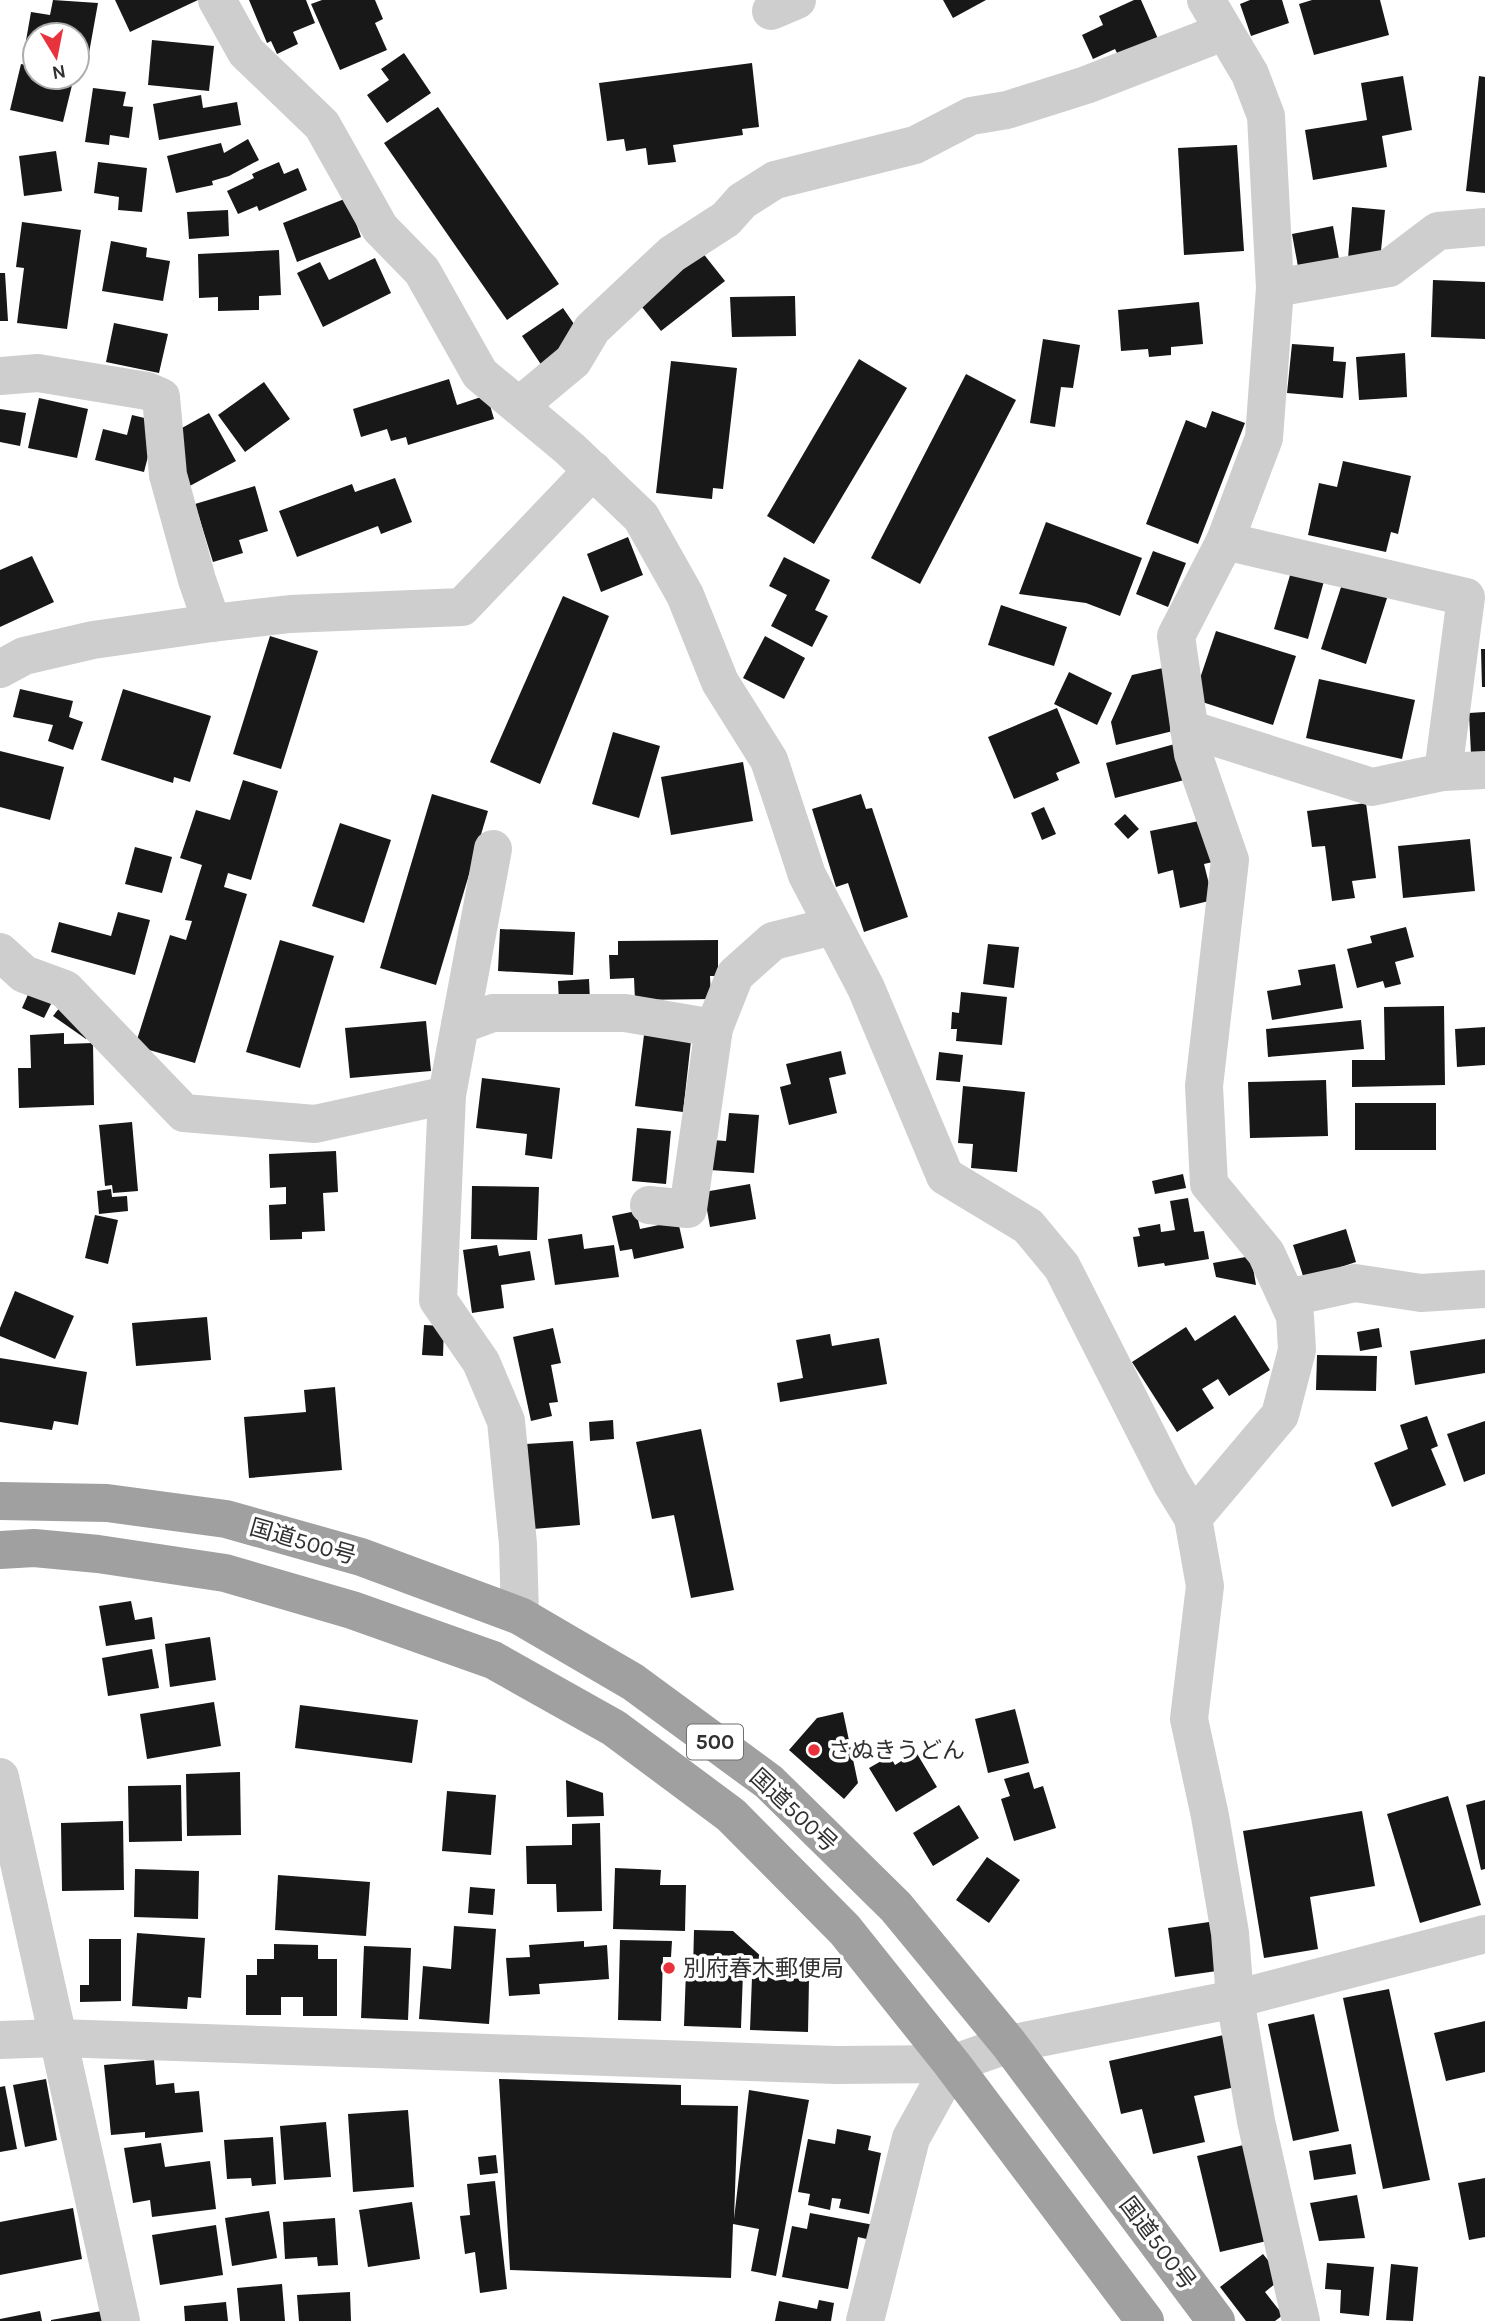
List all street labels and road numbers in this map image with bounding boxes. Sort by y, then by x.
street label: 国道500号 [247,1513,359,1570]
road number: 500 [687,1724,743,1760]
street label: 国道500号 [744,1763,843,1858]
street label: 国道500号 [1114,2192,1201,2295]

